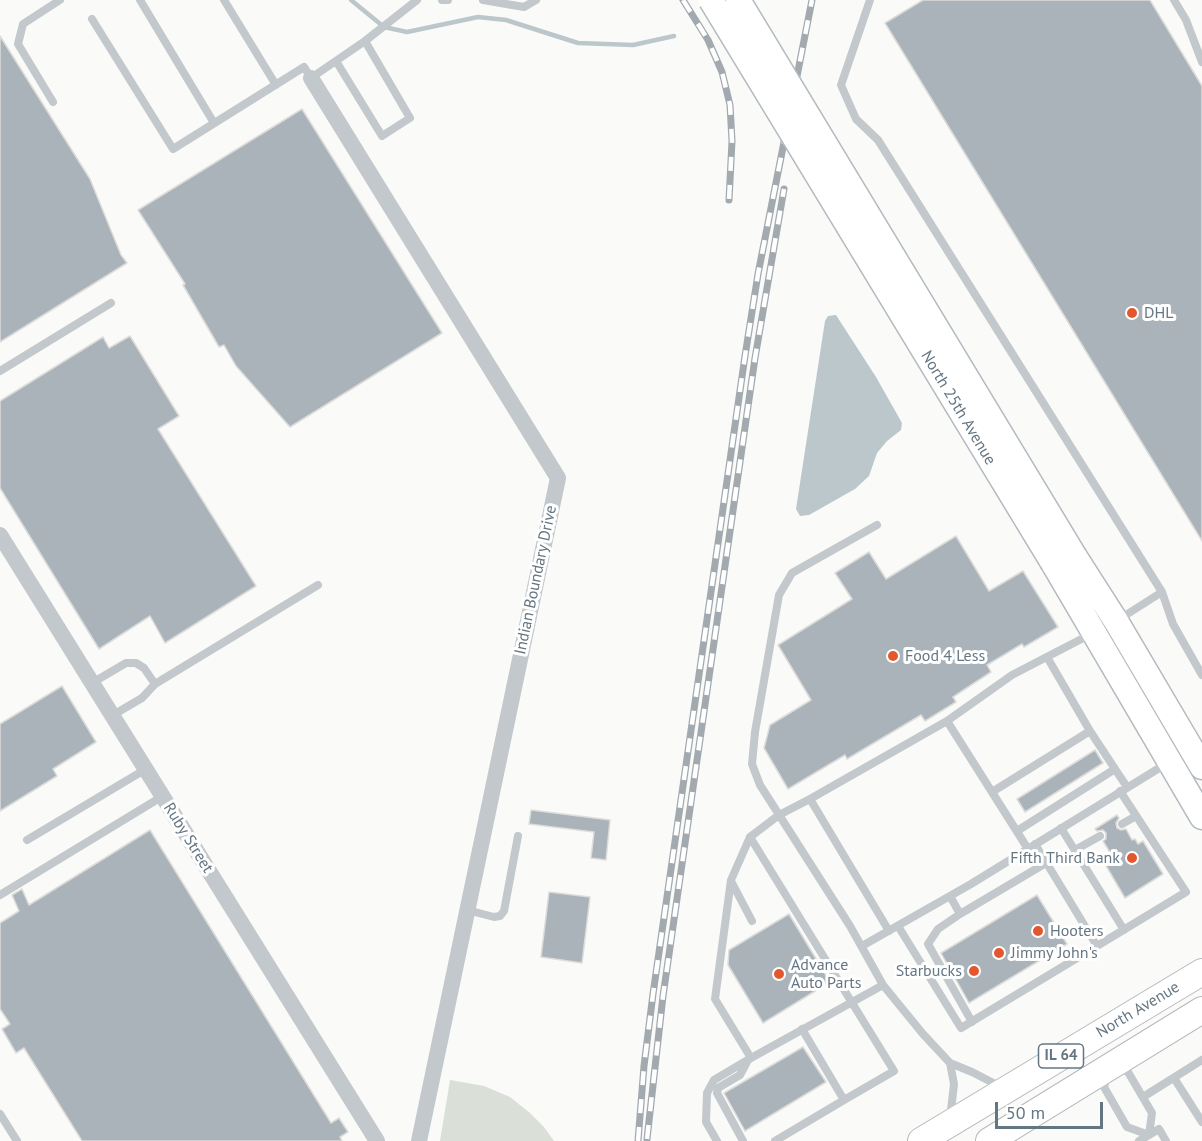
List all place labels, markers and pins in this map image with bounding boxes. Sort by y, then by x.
place label: DHL [1144,303,1173,323]
marker: DHL [1125,306,1139,320]
place label: Food 4 Less [905,646,985,666]
marker: Food 4 Less [886,649,900,663]
place label: Fifth Third Bank [1010,848,1120,868]
marker: Fifth Third Bank [1125,851,1139,865]
place label: Hooters [1050,921,1103,941]
marker: Hooters [1031,924,1045,938]
place label: Jimmy John's [1011,943,1098,963]
marker: Jimmy John's [992,946,1006,960]
place label: Advance Auto Parts [791,955,861,993]
place label: Starbucks [896,961,962,981]
marker: Starbucks [967,964,981,978]
marker: Advance Auto Parts [772,967,786,981]

